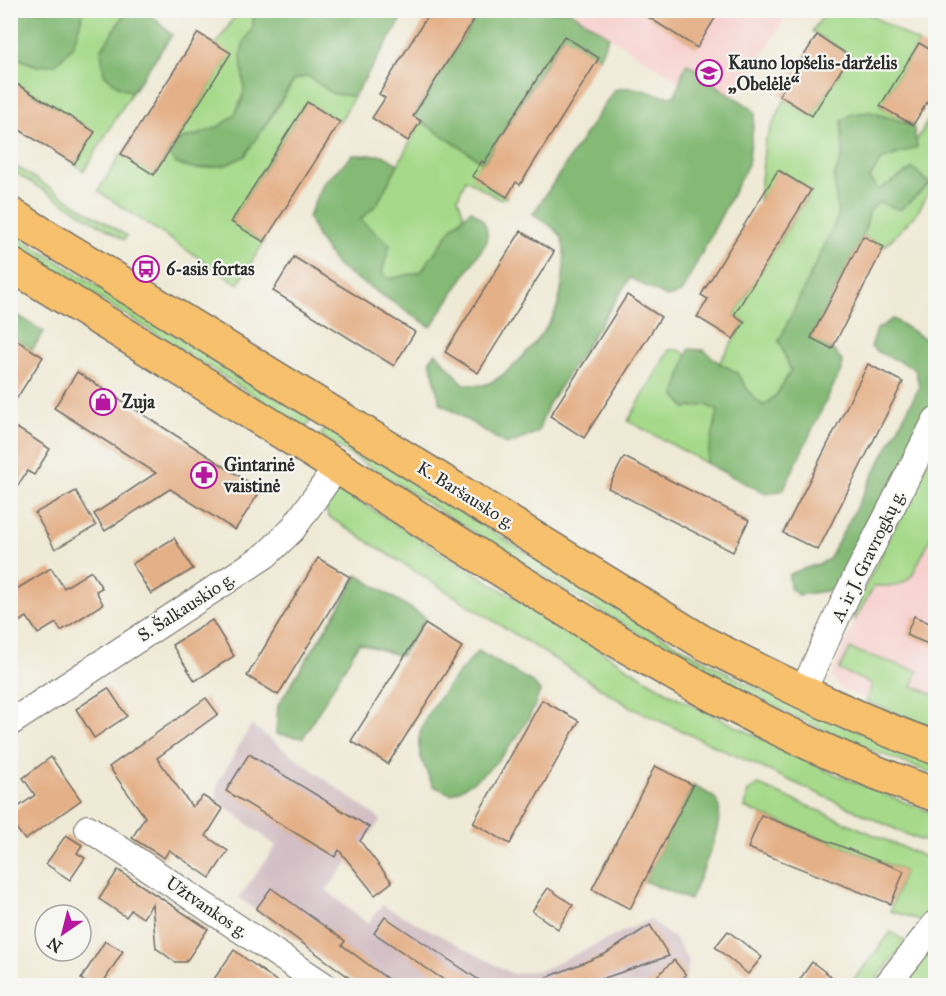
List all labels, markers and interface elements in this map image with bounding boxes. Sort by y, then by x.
place label: Kauno lopšelis-darželis „Obelėlė“ [728,52,898,95]
school or university icon: Kauno lopšelis-darželis „Obelėlė“ [694,58,724,88]
bus stop icon: 6-asis fortas [131,254,161,284]
place label: 6-asis fortas [166,258,255,280]
shop icon: Zuja [88,387,118,417]
place label: Zuja [122,391,155,414]
place label: Gintarinė vaistinė [223,454,295,497]
street label: K. Baršausko g. [413,456,519,535]
pharmacy icon: Gintarinė vaistinė [189,460,219,490]
street label: A. ir J. Gravrogkų g. [826,486,910,627]
street label: S. Šalkauskio g. [133,567,239,647]
street label: Užtvankos g. [161,871,252,943]
north arrow [33,903,93,963]
text: N [43,933,66,957]

